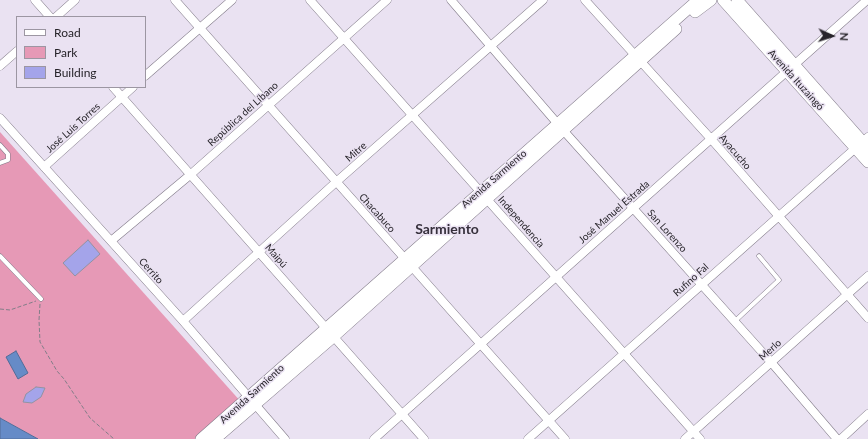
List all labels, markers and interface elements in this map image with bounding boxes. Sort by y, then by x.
legend [16,16,146,88]
north arrow [812,16,852,56]
text: Road [54,25,81,40]
text: N [838,32,851,41]
text: Park [54,45,77,60]
street label: Avenida Ituzaingó [765,47,827,113]
text: Building [54,65,97,80]
street label: República del Líbano [205,79,281,149]
street label: José Luis Torres [43,101,103,155]
street label: Ayacucho [716,132,754,172]
street label: Mitre [343,140,369,164]
street label: Avenida Sarmiento [459,147,529,211]
street label: José Manuel Estrada [576,178,652,246]
street label: Chacabuco [356,191,398,235]
street label: Independencia [495,194,547,250]
street label: San Lorenzo [645,207,689,255]
district label: Sarmiento [415,221,479,237]
street label: Maipú [262,242,290,270]
street label: Cerrito [136,256,166,286]
street label: Rufino Fal [671,261,711,299]
street label: Merlo [756,337,784,363]
street label: Avenida Sarmiento [217,362,287,426]

